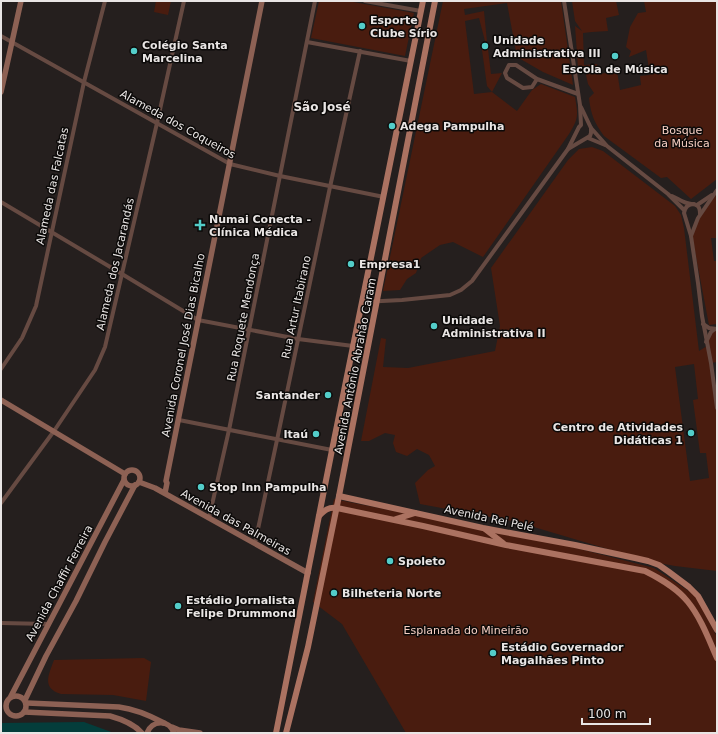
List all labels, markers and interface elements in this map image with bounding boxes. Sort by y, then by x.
place label: Esporte Clube Sírio [370,14,438,40]
marker: Esporte Clube Sírio [357,21,367,31]
place label: Unidade Administrativa III [493,34,601,60]
place label: Colégio Santa Marcelina [142,39,228,65]
marker: Unidade Administrativa III [480,41,490,51]
marker: Colégio Santa Marcelina [129,46,139,56]
marker: Escola de Música [610,51,620,61]
place label: Escola de Música [562,63,668,76]
street label: Alameda dos Coqueiros [118,87,238,162]
district label: São José [293,100,351,114]
place label: Adega Pampulha [400,120,504,133]
marker: Adega Pampulha [387,121,397,131]
park label: Bosque da Música [654,124,710,150]
street label: Alameda das Falcatas [34,126,71,246]
street label: Alameda dos Jacarandás [94,196,137,332]
place label: Numai Conecta - Clínica Médica [209,213,311,239]
marker: Numai Conecta - Clínica Médica [194,219,206,231]
street label: Avenida Coronel José Dias Bicalho [159,252,208,438]
street label: Rua Roquete Mendonça [225,252,262,382]
street label: Rua Artur Itabirano [279,254,314,360]
place label: Empresa1 [359,258,420,271]
marker: Empresa1 [346,259,356,269]
street label: Avenida Antônio Abrahão Caram [332,277,379,455]
place label: Unidade Administrativa II [442,314,546,340]
marker: Unidade Administrativa II [429,321,439,331]
place label: Santander [256,389,321,402]
marker: Santander [323,390,333,400]
place label: Centro de Atividades Didáticas 1 [553,421,683,447]
place label: Itaú [283,428,308,441]
marker: Centro de Atividades Didáticas 1 [686,428,696,438]
marker: Itaú [311,429,321,439]
place label: Stop Inn Pampulha [209,481,326,494]
marker: Stop Inn Pampulha [196,482,206,492]
street label: Avenida das Palmeiras [178,487,293,558]
street label: Avenida Rei Pelé [443,503,535,534]
street label: Avenida Chaffir Ferreira [23,523,96,644]
place label: Spoleto [398,555,446,568]
marker: Spoleto [385,556,395,566]
place label: Bilheteria Norte [342,587,441,600]
marker: Bilheteria Norte [329,588,339,598]
place label: Estádio Jornalista Felipe Drummond [186,594,296,620]
marker: Estádio Jornalista Felipe Drummond [173,601,183,611]
park label: Esplanada do Mineirão [404,624,529,637]
place label: Estádio Governador Magalhães Pinto [501,641,624,667]
marker: Estádio Governador Magalhães Pinto [488,648,498,658]
scale bar [582,700,650,726]
text: 100 m [588,707,626,721]

